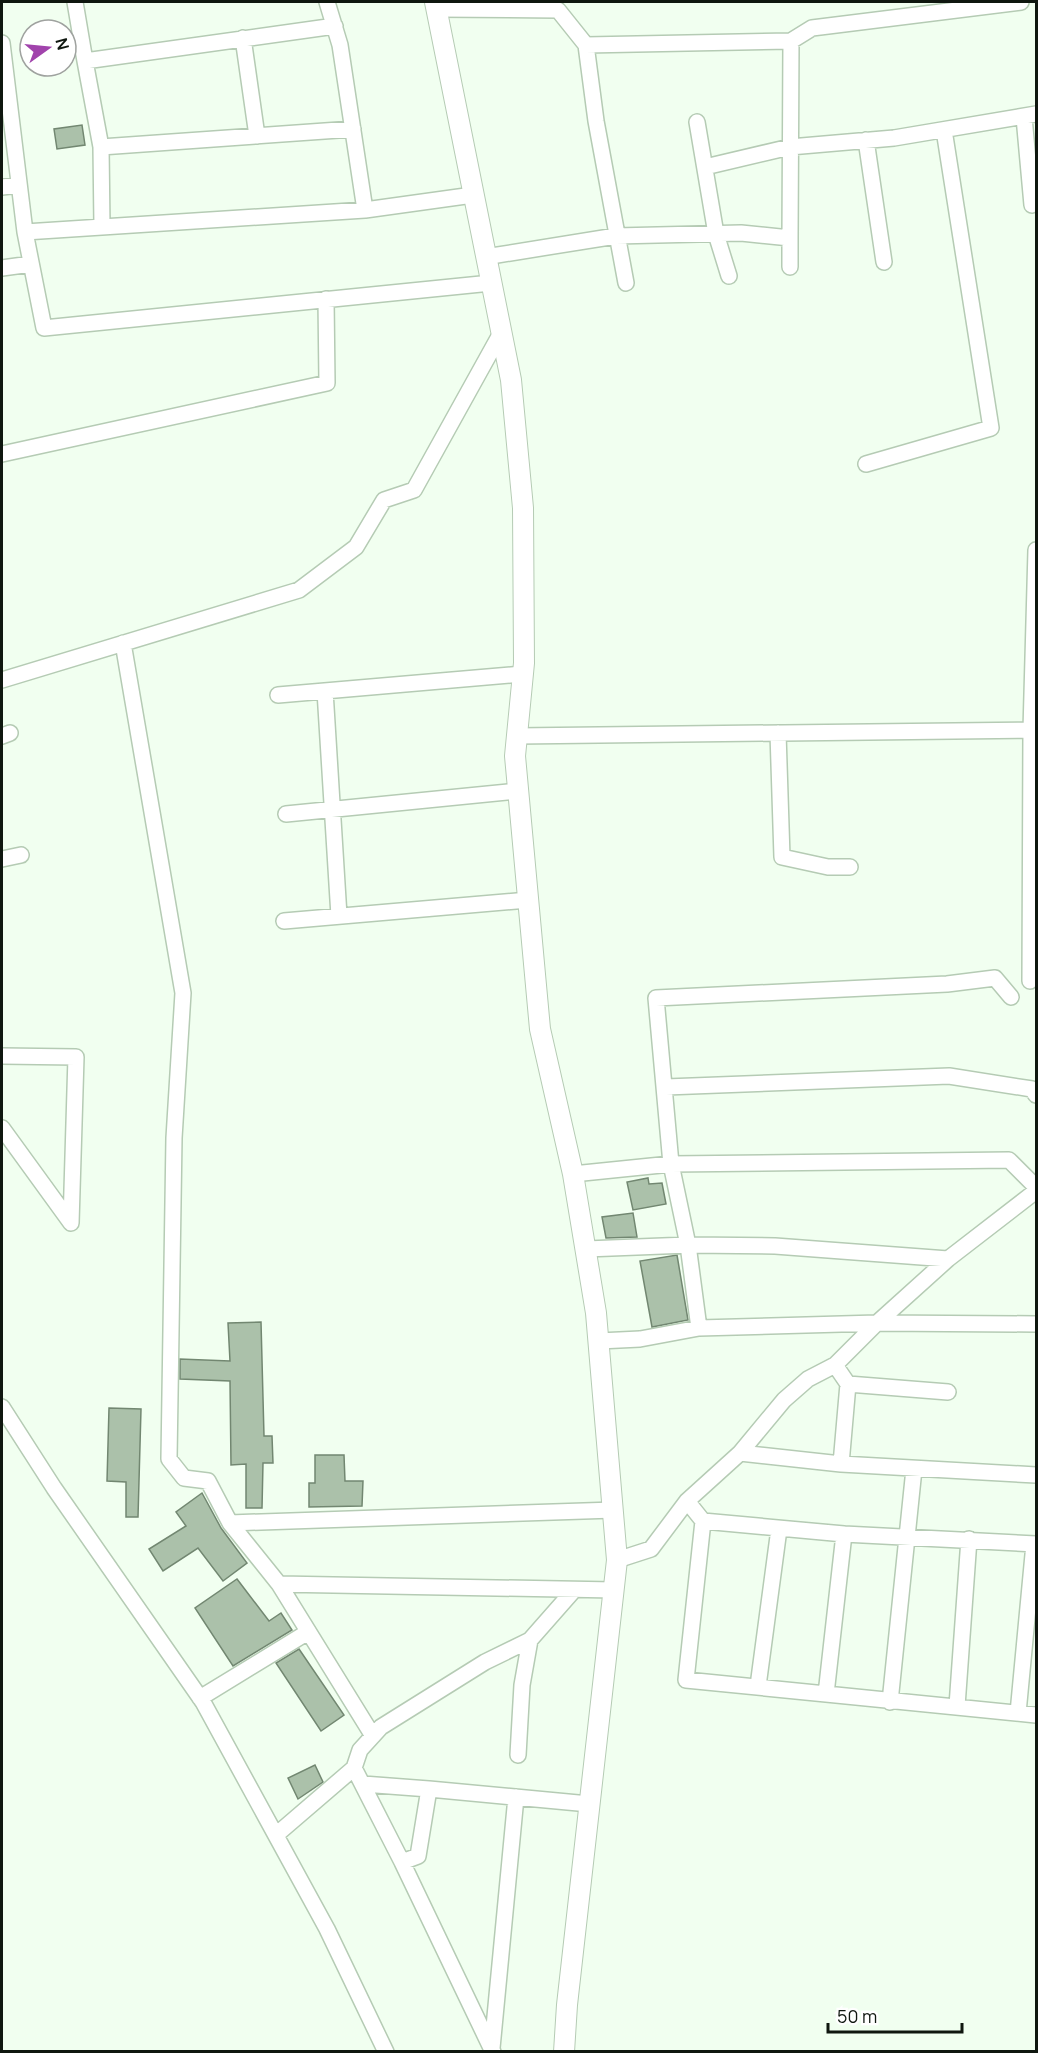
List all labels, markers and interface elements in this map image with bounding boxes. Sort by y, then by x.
north arrow [18,18,78,78]
text: N [50,36,75,53]
scale bar [828,1996,962,2034]
text: 50 m [837,2004,877,2028]

